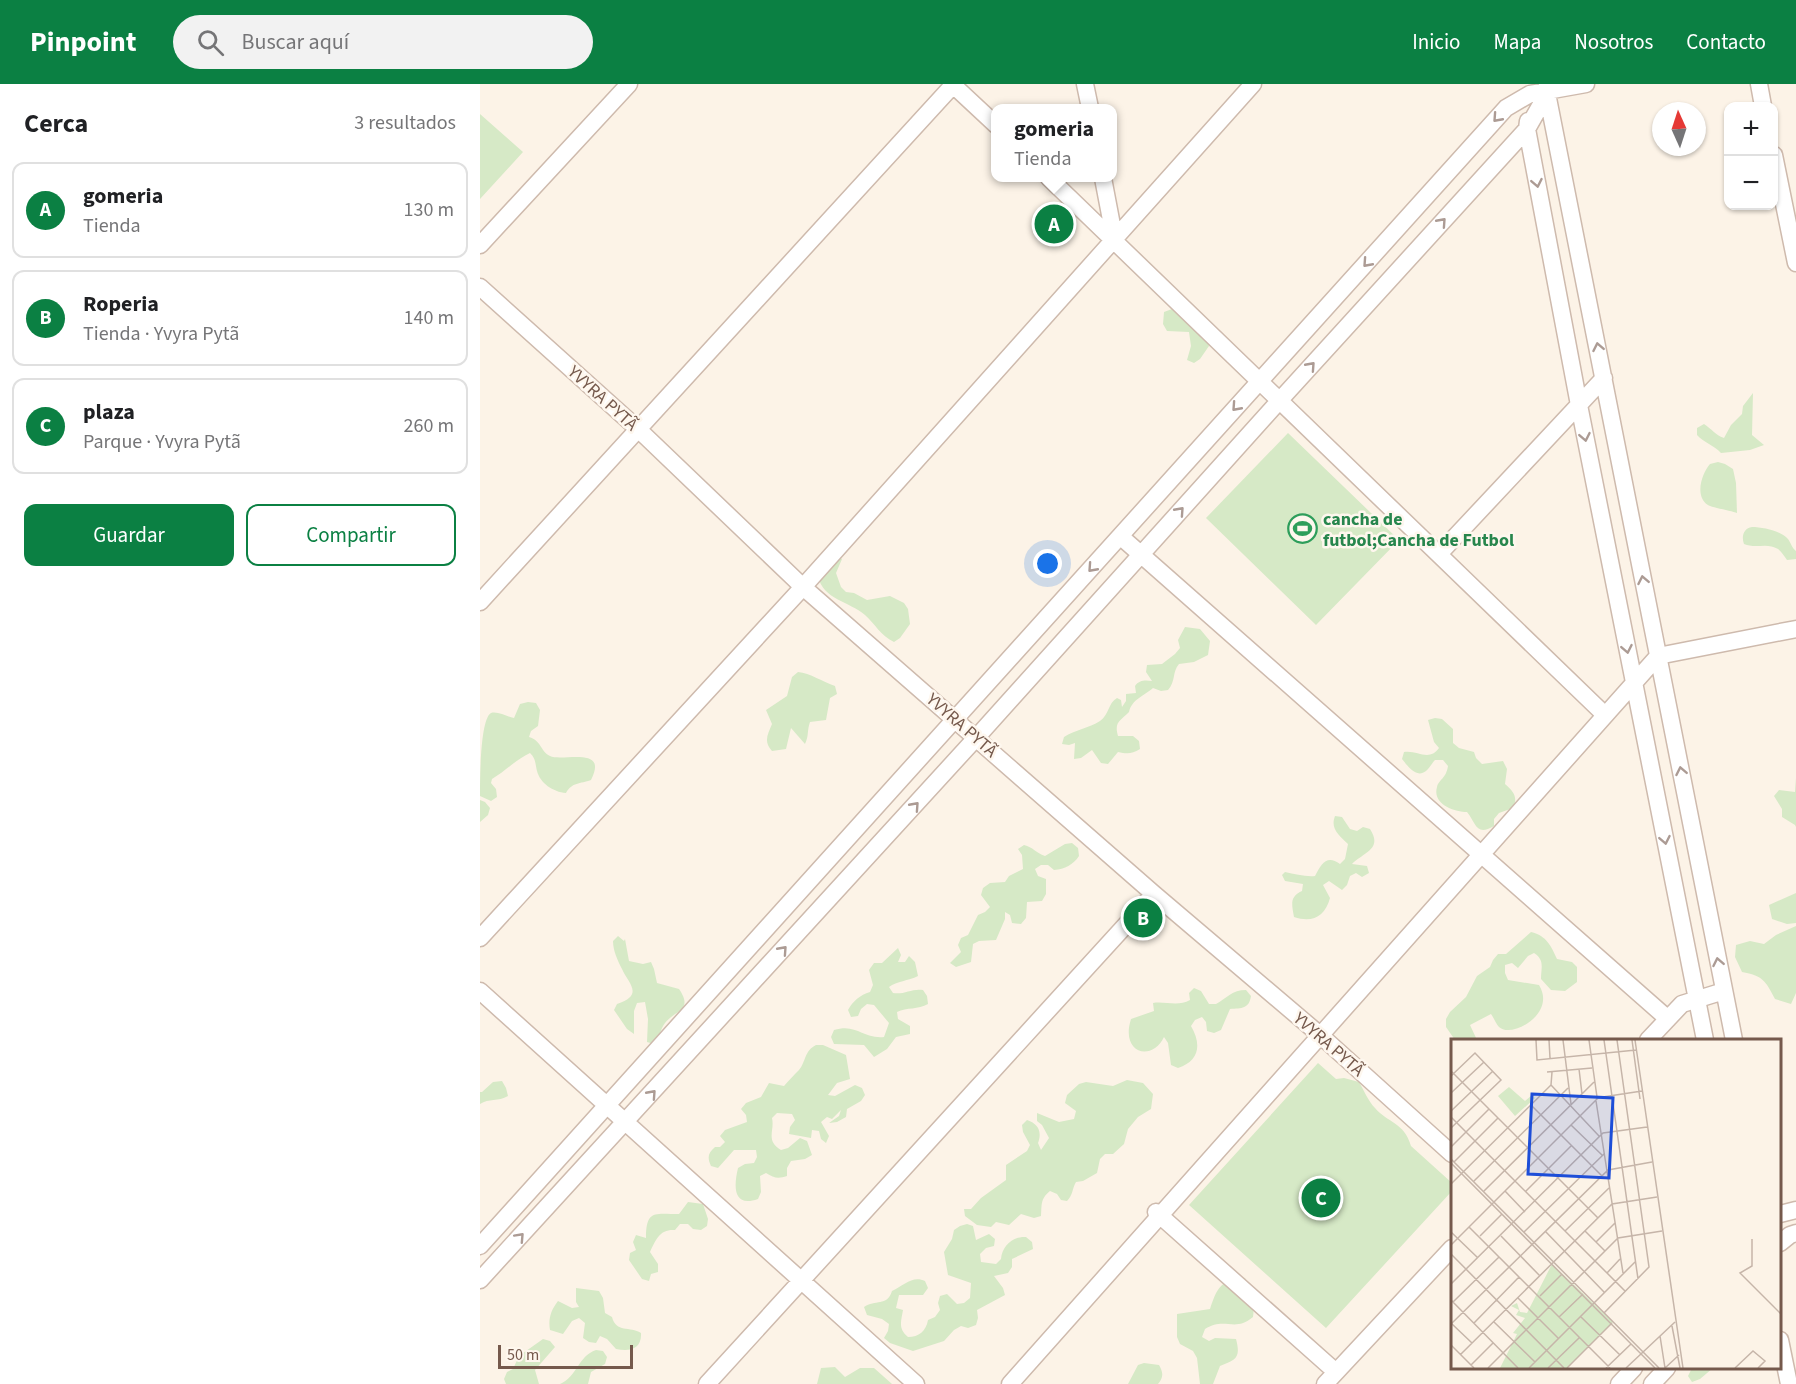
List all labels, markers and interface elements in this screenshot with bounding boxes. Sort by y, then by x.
search box [173,15,593,69]
text: Pinpoint [30,22,137,62]
icon: search [194,26,227,59]
text: Buscar aquí [242,26,349,58]
text: Inicio [1412,27,1460,57]
text: Mapa [1493,27,1541,57]
text: Nosotros [1574,27,1653,57]
text: Contacto [1686,27,1766,57]
north arrow [1652,102,1706,156]
map controls [1724,102,1778,210]
button: + [1724,102,1778,156]
popup [991,104,1117,182]
text: Cerca [24,105,88,142]
text: 3 resultados [354,109,456,137]
one-way arrow [1493,111,1504,121]
text: gomeria [1014,113,1094,145]
text: Tienda [1014,145,1072,173]
button: − [1724,156,1778,210]
one-way arrow [1530,178,1543,188]
text: gomeria [83,180,163,212]
text: A [40,196,51,224]
text: 130 m [404,196,454,224]
pin: A [1034,202,1074,246]
text: Tienda [83,212,141,240]
one-way arrow [1435,218,1446,228]
one-way arrow [1363,256,1374,266]
text: Roperia [83,288,159,320]
text: B [39,304,52,332]
text: 140 m [404,304,454,332]
text: Tienda · Yvyra Pytã [83,320,239,348]
one-way arrow [1592,342,1605,352]
street label: YVYRA PYTÃ [561,359,644,437]
one-way arrow [1304,362,1315,373]
text: plaza [83,396,135,428]
one-way arrow [1232,401,1243,411]
text: C [40,412,51,440]
text: 260 m [404,412,454,440]
text: Parque · Yvyra Pytã [83,428,241,456]
one-way arrow [1578,431,1591,441]
button: Guardar [24,504,234,566]
button: Compartir [246,504,456,566]
one-way arrow [1173,507,1184,518]
place label: cancha de futbol;Cancha de Futbol [1323,507,1514,553]
sports icon: cancha de futbol;Cancha de Futbol [1286,513,1318,545]
your location [1033,549,1062,578]
one-way arrow [1088,561,1099,572]
one-way arrow [1637,575,1650,585]
one-way arrow [1620,643,1633,653]
street label: YVYRA PYTÃ [920,687,1003,763]
one-way arrow [1675,766,1688,776]
one-way arrow [907,802,918,813]
one-way arrow [1658,835,1671,845]
pin: B [1124,896,1162,940]
one-way arrow [776,946,787,957]
one-way arrow [1712,958,1725,968]
street label: YVYRA PYTÃ [1287,1006,1370,1082]
inset map [1451,1039,1781,1369]
one-way arrow [644,1090,655,1101]
pin: C [1302,1176,1340,1220]
one-way arrow [512,1234,523,1245]
scale bar [498,1342,633,1370]
text: 50 m [507,1344,539,1366]

